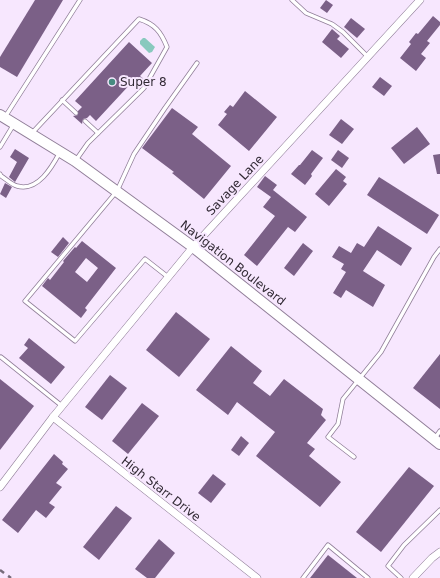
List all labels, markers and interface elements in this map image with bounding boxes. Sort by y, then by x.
place label: Super 8 [120,75,167,89]
marker: Super 8 [107,77,117,87]
street label: Savage Lane [204,152,266,218]
street label: Navigation Boulevard [178,218,288,308]
street label: High Starr Drive [119,454,203,524]

